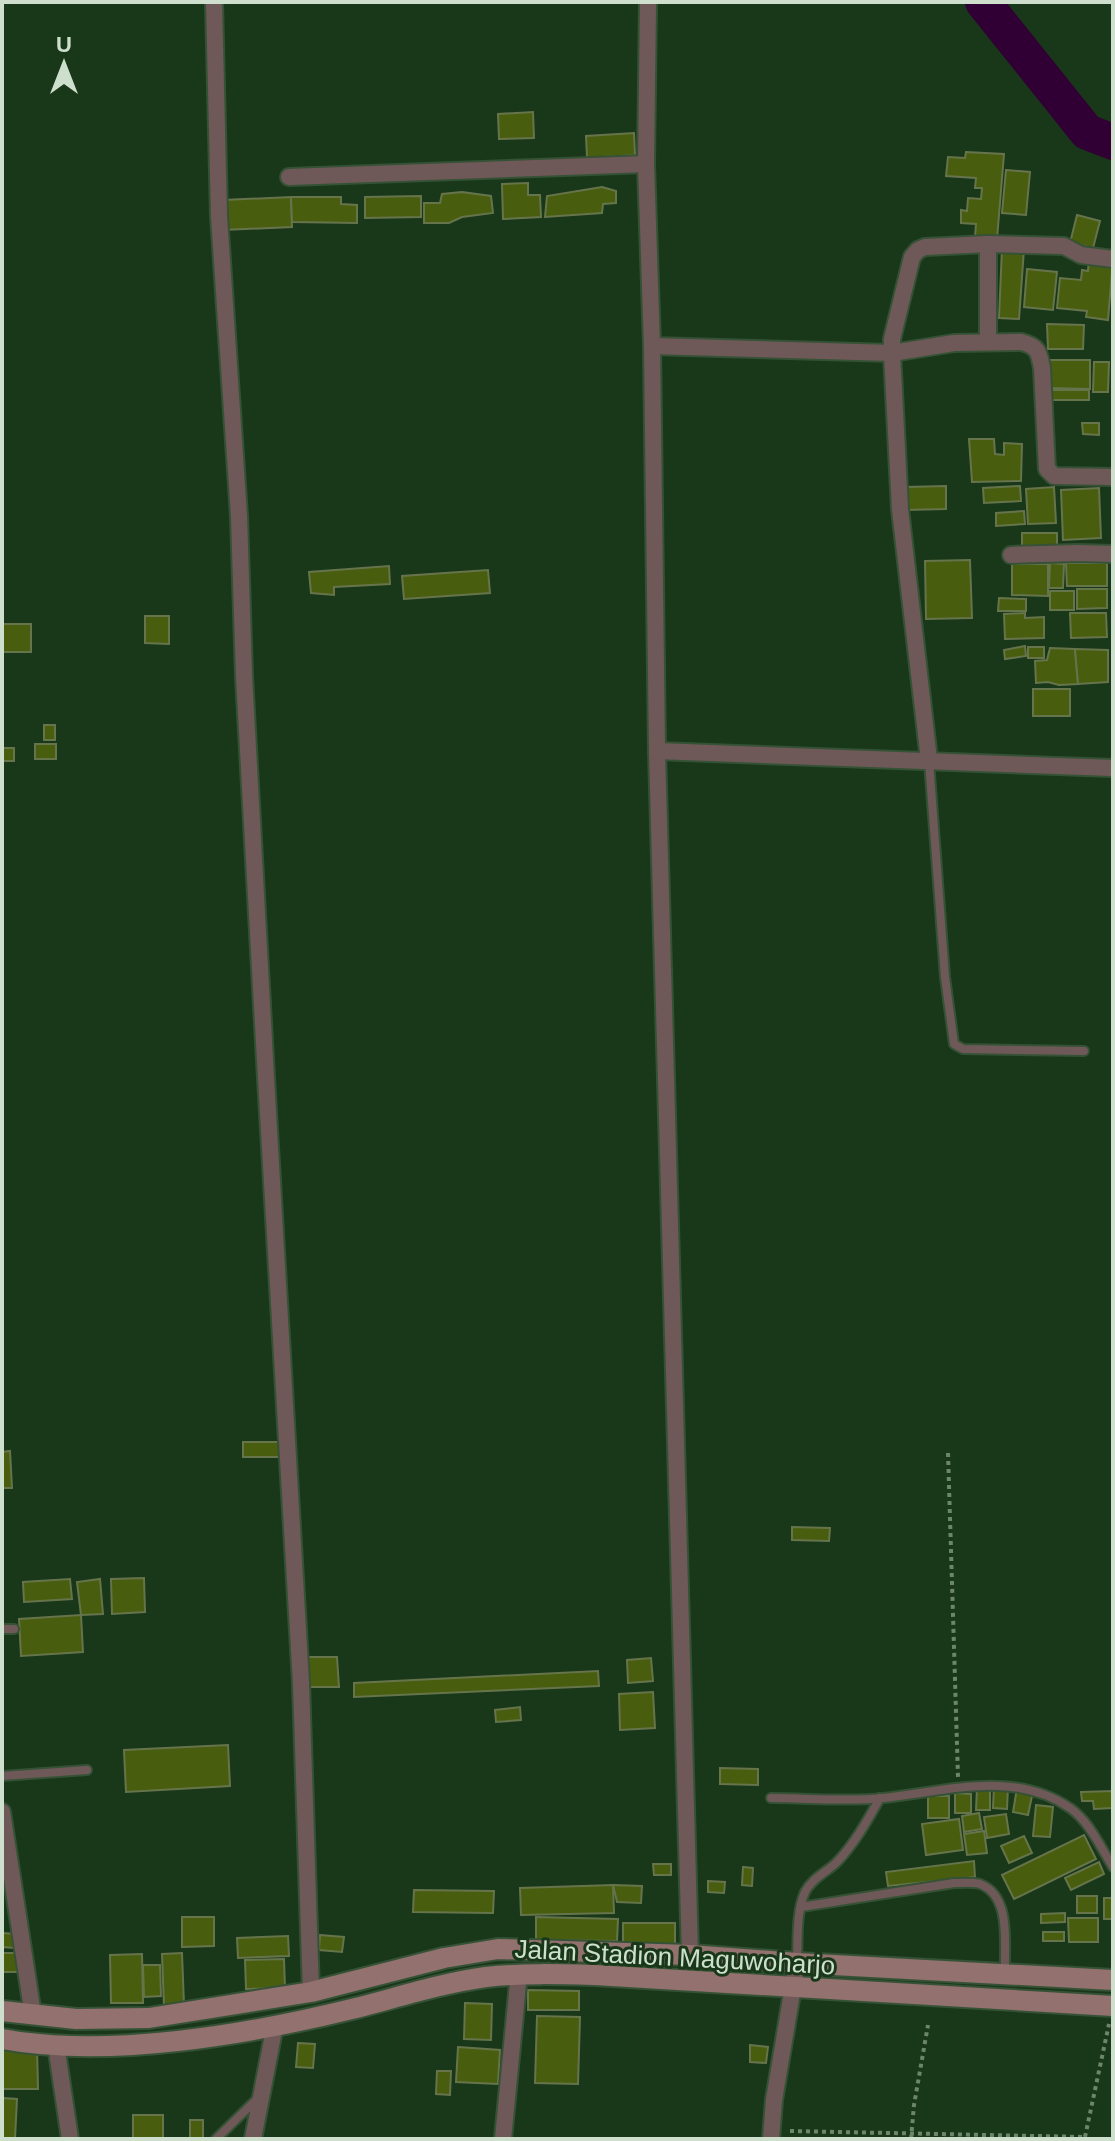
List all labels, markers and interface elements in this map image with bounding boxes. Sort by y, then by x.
north arrow [24,24,104,104]
text: U [56,32,72,57]
street label: Jalan Stadion Maguwoharjo [514,1934,836,1980]

